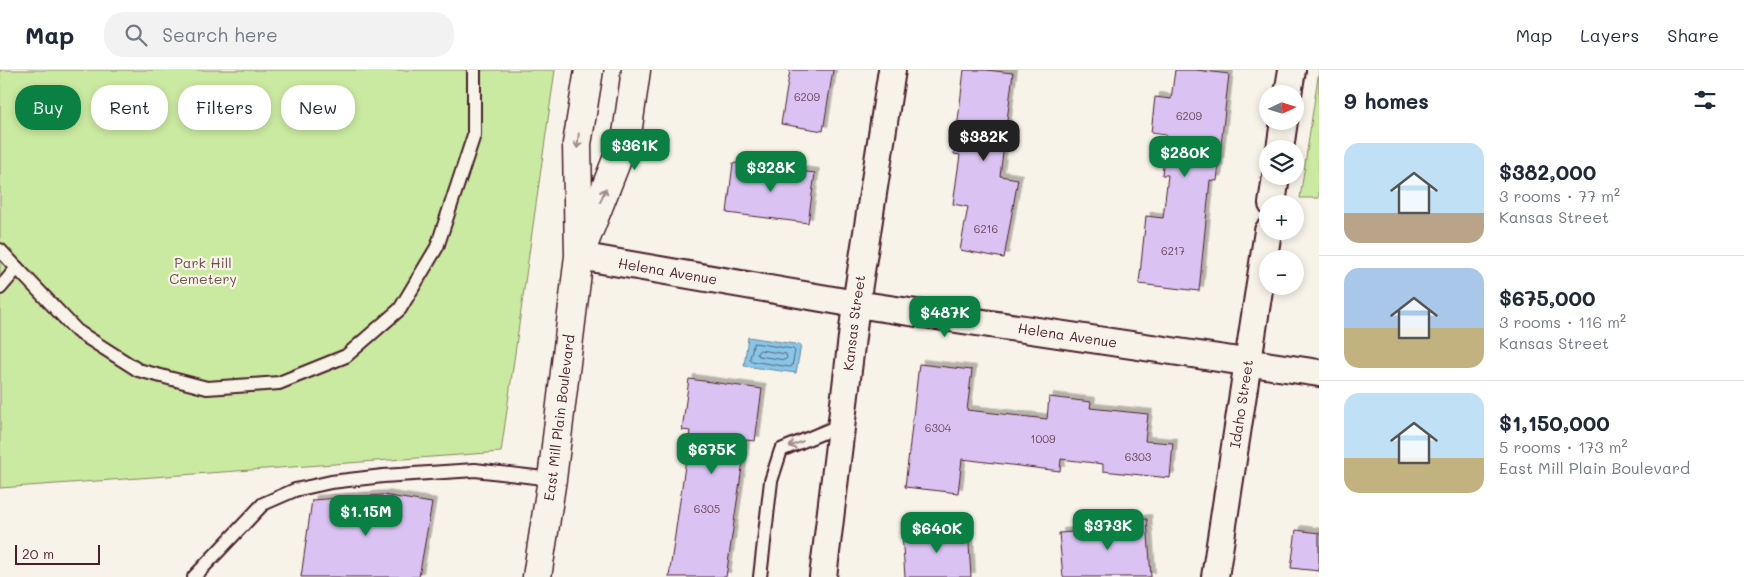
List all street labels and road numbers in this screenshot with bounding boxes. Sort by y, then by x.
street label: Helena Avenue [617,253,719,289]
street label: Kansas Street [838,274,869,372]
street label: Helena Avenue [1017,318,1119,352]
street label: East Mill Plain Boulevard [539,333,578,502]
street label: Idaho Street [1225,358,1257,449]

